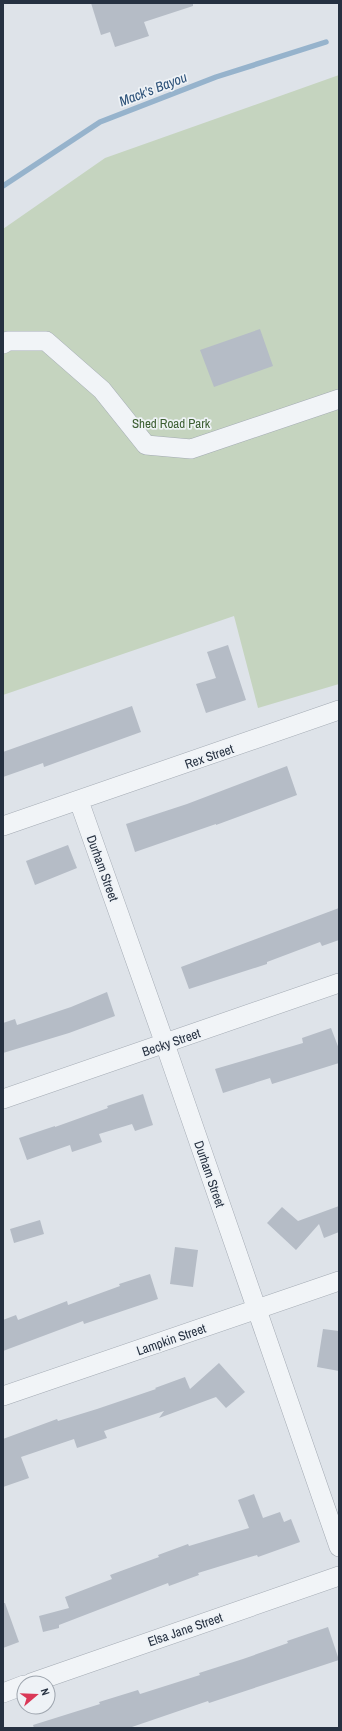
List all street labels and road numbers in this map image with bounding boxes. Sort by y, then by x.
street label: Rex Street [183,740,236,773]
street label: Durham Street [83,833,122,904]
street label: Becky Street [140,1025,203,1060]
street label: Durham Street [190,1139,229,1210]
street label: Lampkin Street [134,1320,208,1359]
street label: Elsa Jane Street [145,1609,225,1650]

